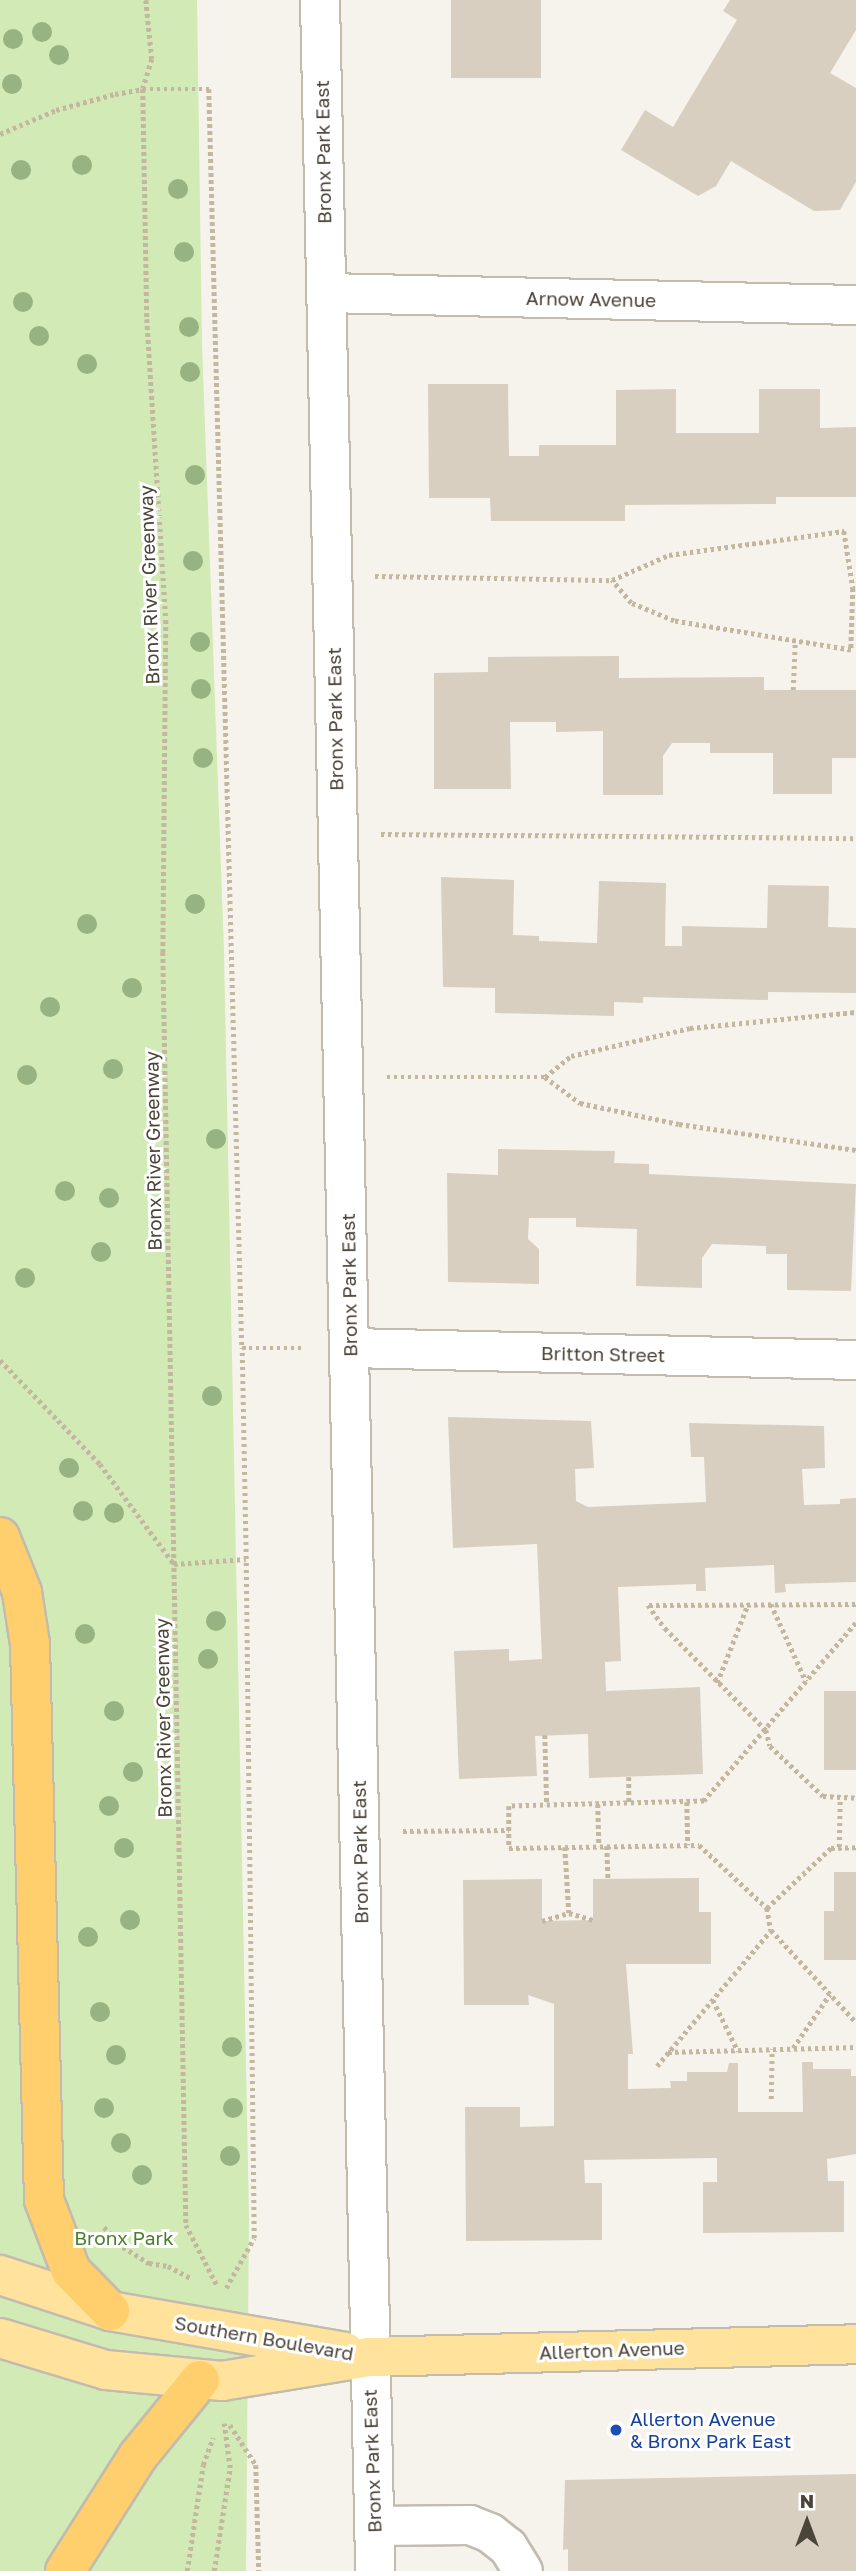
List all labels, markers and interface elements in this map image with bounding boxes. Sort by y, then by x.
street label: Bronx Park East [310,80,336,224]
street label: Arnow Avenue [526,286,656,312]
street label: Bronx River Greenway [134,485,164,685]
street label: Bronx Park East [322,647,348,791]
street label: Bronx River Greenway [140,1051,166,1251]
street label: Bronx Park East [336,1213,362,1357]
street label: Britton Street [541,1342,665,1366]
street label: Bronx River Greenway [150,1618,176,1818]
street label: Bronx Park East [347,1780,373,1924]
park label: Bronx Park [74,2227,174,2249]
street label: Southern Boulevard [173,2311,355,2365]
street label: Allerton Avenue [539,2336,685,2364]
street label: Bronx Park East [358,2389,386,2533]
place label: Allerton Avenue & Bronx Park East [630,2408,791,2452]
marker: Allerton Avenue & Bronx Park East [608,2422,624,2438]
north arrow [772,2487,842,2557]
text: N [800,2489,814,2512]

